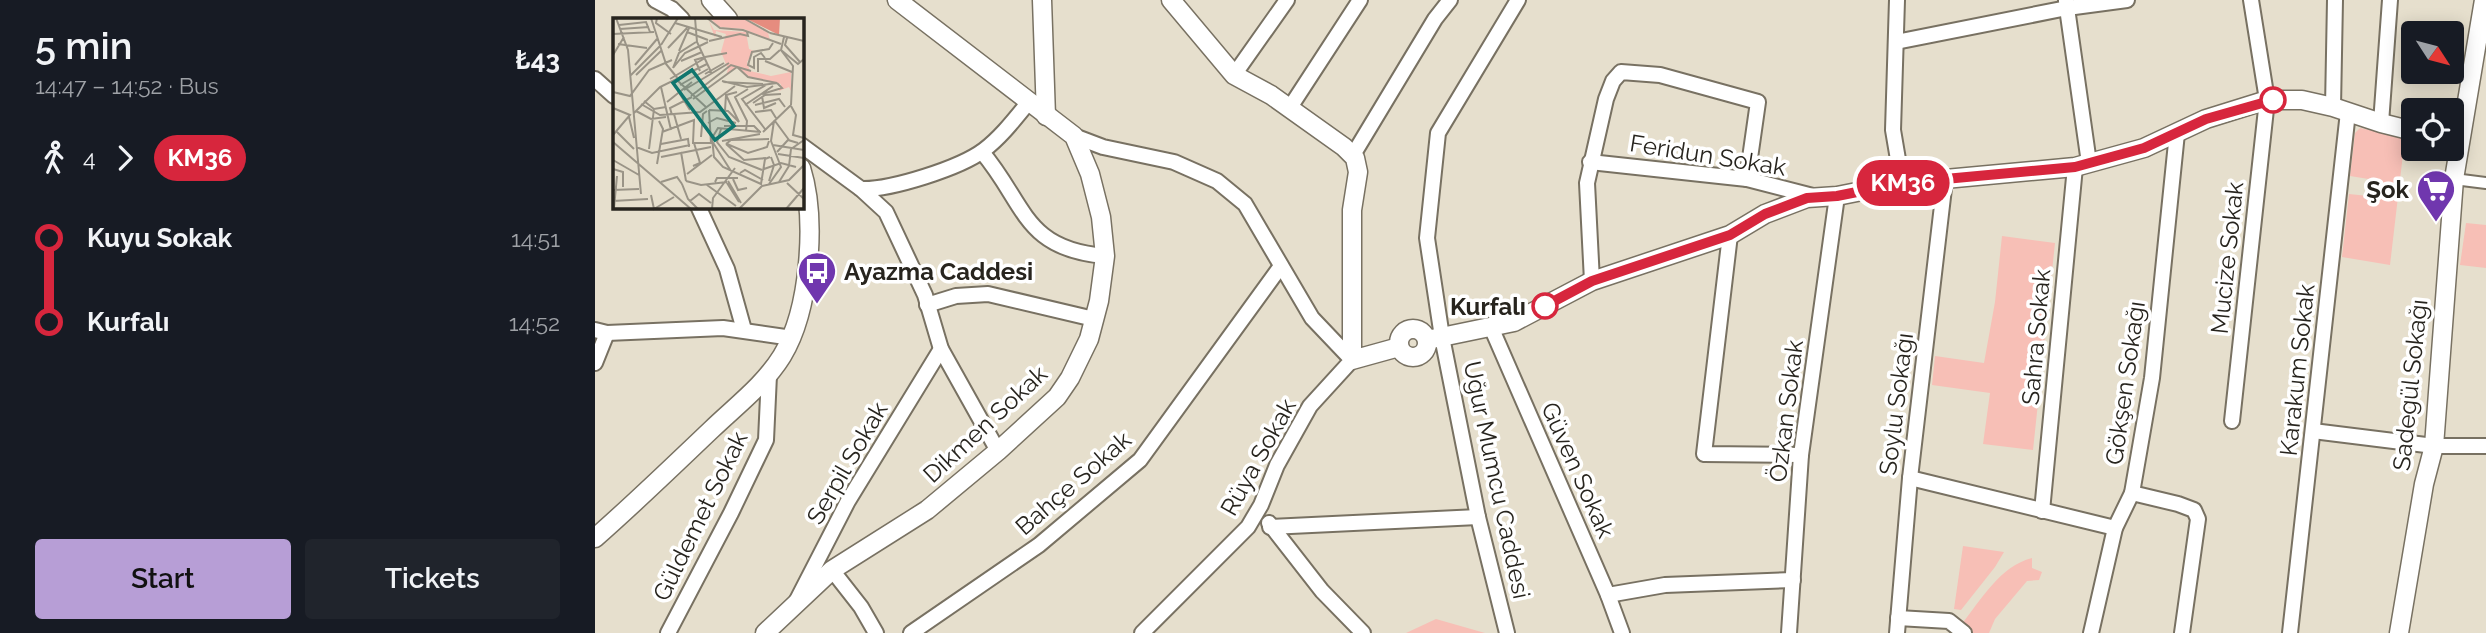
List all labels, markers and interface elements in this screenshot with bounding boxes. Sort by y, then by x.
inset map [613,18,803,208]
north arrow [2401,21,2464,84]
map controls [2401,21,2464,161]
text: 5 min [35,23,132,68]
text: ₺43 [515,45,560,75]
text: 14:47 – 14:52 · Bus [35,72,219,99]
unlabelled marker [2260,87,2286,113]
button: locate [2401,98,2464,161]
street label: Feridun Sokak [1628,128,1788,182]
icon: walk [35,139,73,177]
icon: forward [106,139,144,177]
text: KM36 [168,143,232,172]
text: 4 [83,144,96,171]
line badge: KM36 [1854,160,1952,206]
text: KM36 [1871,168,1935,197]
supermarket icon: Şok [2415,168,2457,223]
place label: Şok [2366,175,2410,204]
street label: Mucize Sokak [2205,180,2249,335]
text: Kuyu Sokak [87,223,232,253]
text: 14:51 [511,225,560,252]
bus stop icon: Ayazma Caddesi [796,250,838,305]
place label: Ayazma Caddesi [844,257,1033,286]
street label: Sahra Sokak [2016,267,2056,406]
street label: Karakum Sokak [2274,282,2320,457]
place label: Kurfalı [1450,292,1526,321]
marker: Kurfalı [1532,293,1558,319]
street label: Sadegül Sokağı [2387,298,2433,472]
street label: Gökşen Sokağı [2099,299,2151,467]
text: Kurfalı [87,307,169,337]
text: 14:52 [509,309,560,336]
street label: Soylu Sokağı [1873,331,1919,477]
street label: Özkan Sokak [1763,338,1809,484]
street label: Dikmen Sokak [917,359,1053,489]
street label: Uğur Mumcu Caddesi [1458,359,1536,601]
street label: Rüya Sokak [1214,393,1302,520]
street label: Serpil Sokak [800,396,894,529]
street label: Güven Sokak [1535,398,1621,543]
street label: Bahçe Sokak [1009,425,1137,541]
street label: Güldemet Sokak [647,426,754,605]
button: Start [35,539,291,619]
button: Tickets [305,539,560,619]

